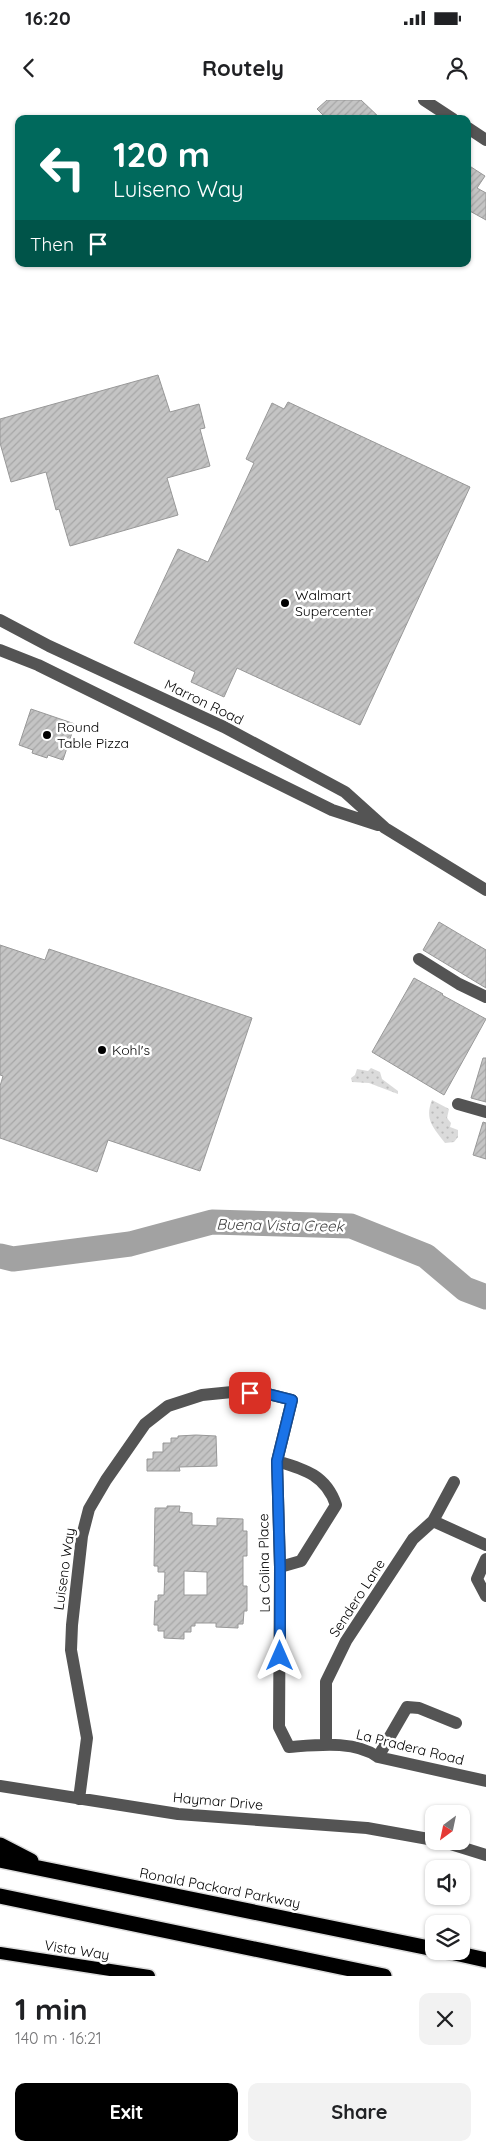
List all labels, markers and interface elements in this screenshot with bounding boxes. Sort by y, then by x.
text: 16:20 [25,6,71,30]
icon: back [15,54,43,82]
text: Routely [202,54,284,82]
icon: person [443,54,471,82]
text: 120 m [113,132,210,176]
icon: left [30,135,95,200]
text: Luiseno Way [113,175,244,203]
icon: arrive [84,230,112,258]
text: Then [30,232,74,256]
place label: Walmart Supercenter [295,586,374,620]
marker: Walmart Supercenter [279,597,291,609]
street label: Marron Road [162,675,246,729]
place label: Round Table Pizza [57,718,129,752]
marker: Round Table Pizza [41,729,53,741]
place label: Kohl's [112,1041,150,1059]
marker: Kohl's [96,1044,108,1056]
water label: Buena Vista Creek [216,1214,346,1236]
pin [229,1372,271,1414]
icon: arrive [236,1379,264,1407]
street label: La Colina Place [254,1513,274,1613]
street label: Luiseno Way [49,1527,79,1611]
street label: Sendero Lane [325,1555,389,1640]
position arrow [253,1629,305,1681]
street label: La Pradera Road [354,1725,466,1769]
street label: Haymar Drive [172,1788,264,1814]
north arrow [425,1805,470,1850]
map controls [425,1805,470,1960]
button: sound [425,1860,470,1905]
street label: Ronald Packard Parkway [138,1864,302,1912]
button: layers [425,1915,470,1960]
street label: Vista Way [43,1936,111,1964]
text: 1 min [15,1990,88,2028]
button: close [419,1993,471,2045]
text: 140 m · 16:21 [15,2028,102,2048]
button: Exit [15,2083,238,2141]
button: Share [248,2083,471,2141]

